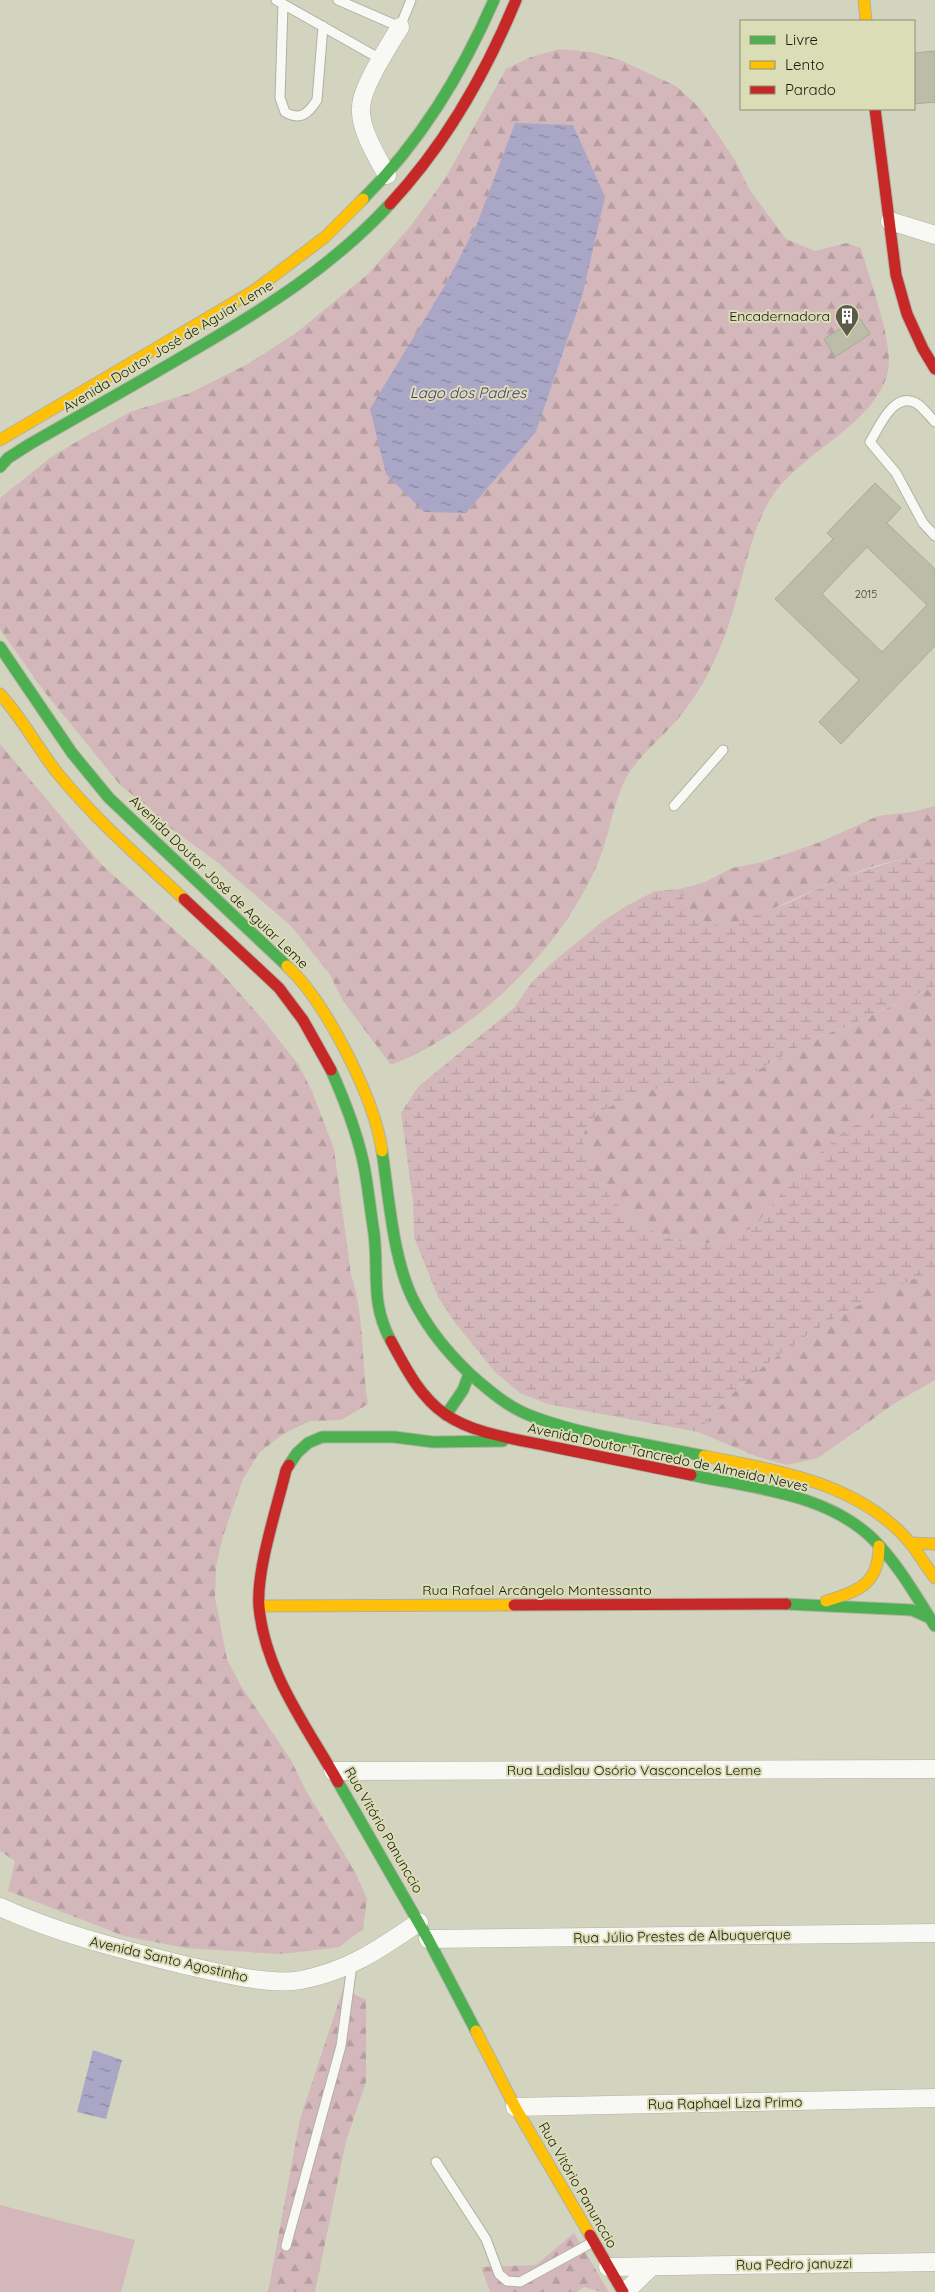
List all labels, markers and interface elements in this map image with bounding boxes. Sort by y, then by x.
legend [740,20,915,110]
text: Livre [785,30,818,49]
text: Lento [785,55,824,74]
text: Parado [785,80,836,99]
street label: Avenida Doutor José de Aguiar Leme [60,276,276,416]
building icon: Encadernadora [834,303,860,337]
place label: Encadernadora [729,307,830,325]
water label: Lago dos Padres [410,383,527,402]
house number: 2015 [855,587,877,601]
street label: Avenida Doutor José de Aguiar Leme [126,791,312,973]
street label: Avenida Doutor Tancredo de Almeida Neves [526,1418,810,1496]
street label: Rua Rafael Arcângelo Montessanto [422,1581,652,1599]
street label: Rua Ladislau Osório Vasconcelos Leme [507,1761,761,1779]
street label: Rua Vitório Panunccio [341,1764,427,1896]
street label: Rua Júlio Prestes de Albuquerque [573,1925,791,1947]
street label: Avenida Santo Agostinho [88,1932,250,1986]
street label: Rua Raphael Liza Primo [647,2093,803,2113]
street label: Rua Vitório Panunccio [535,2119,621,2251]
street label: Rua Pedro januzzi [736,2254,852,2274]

